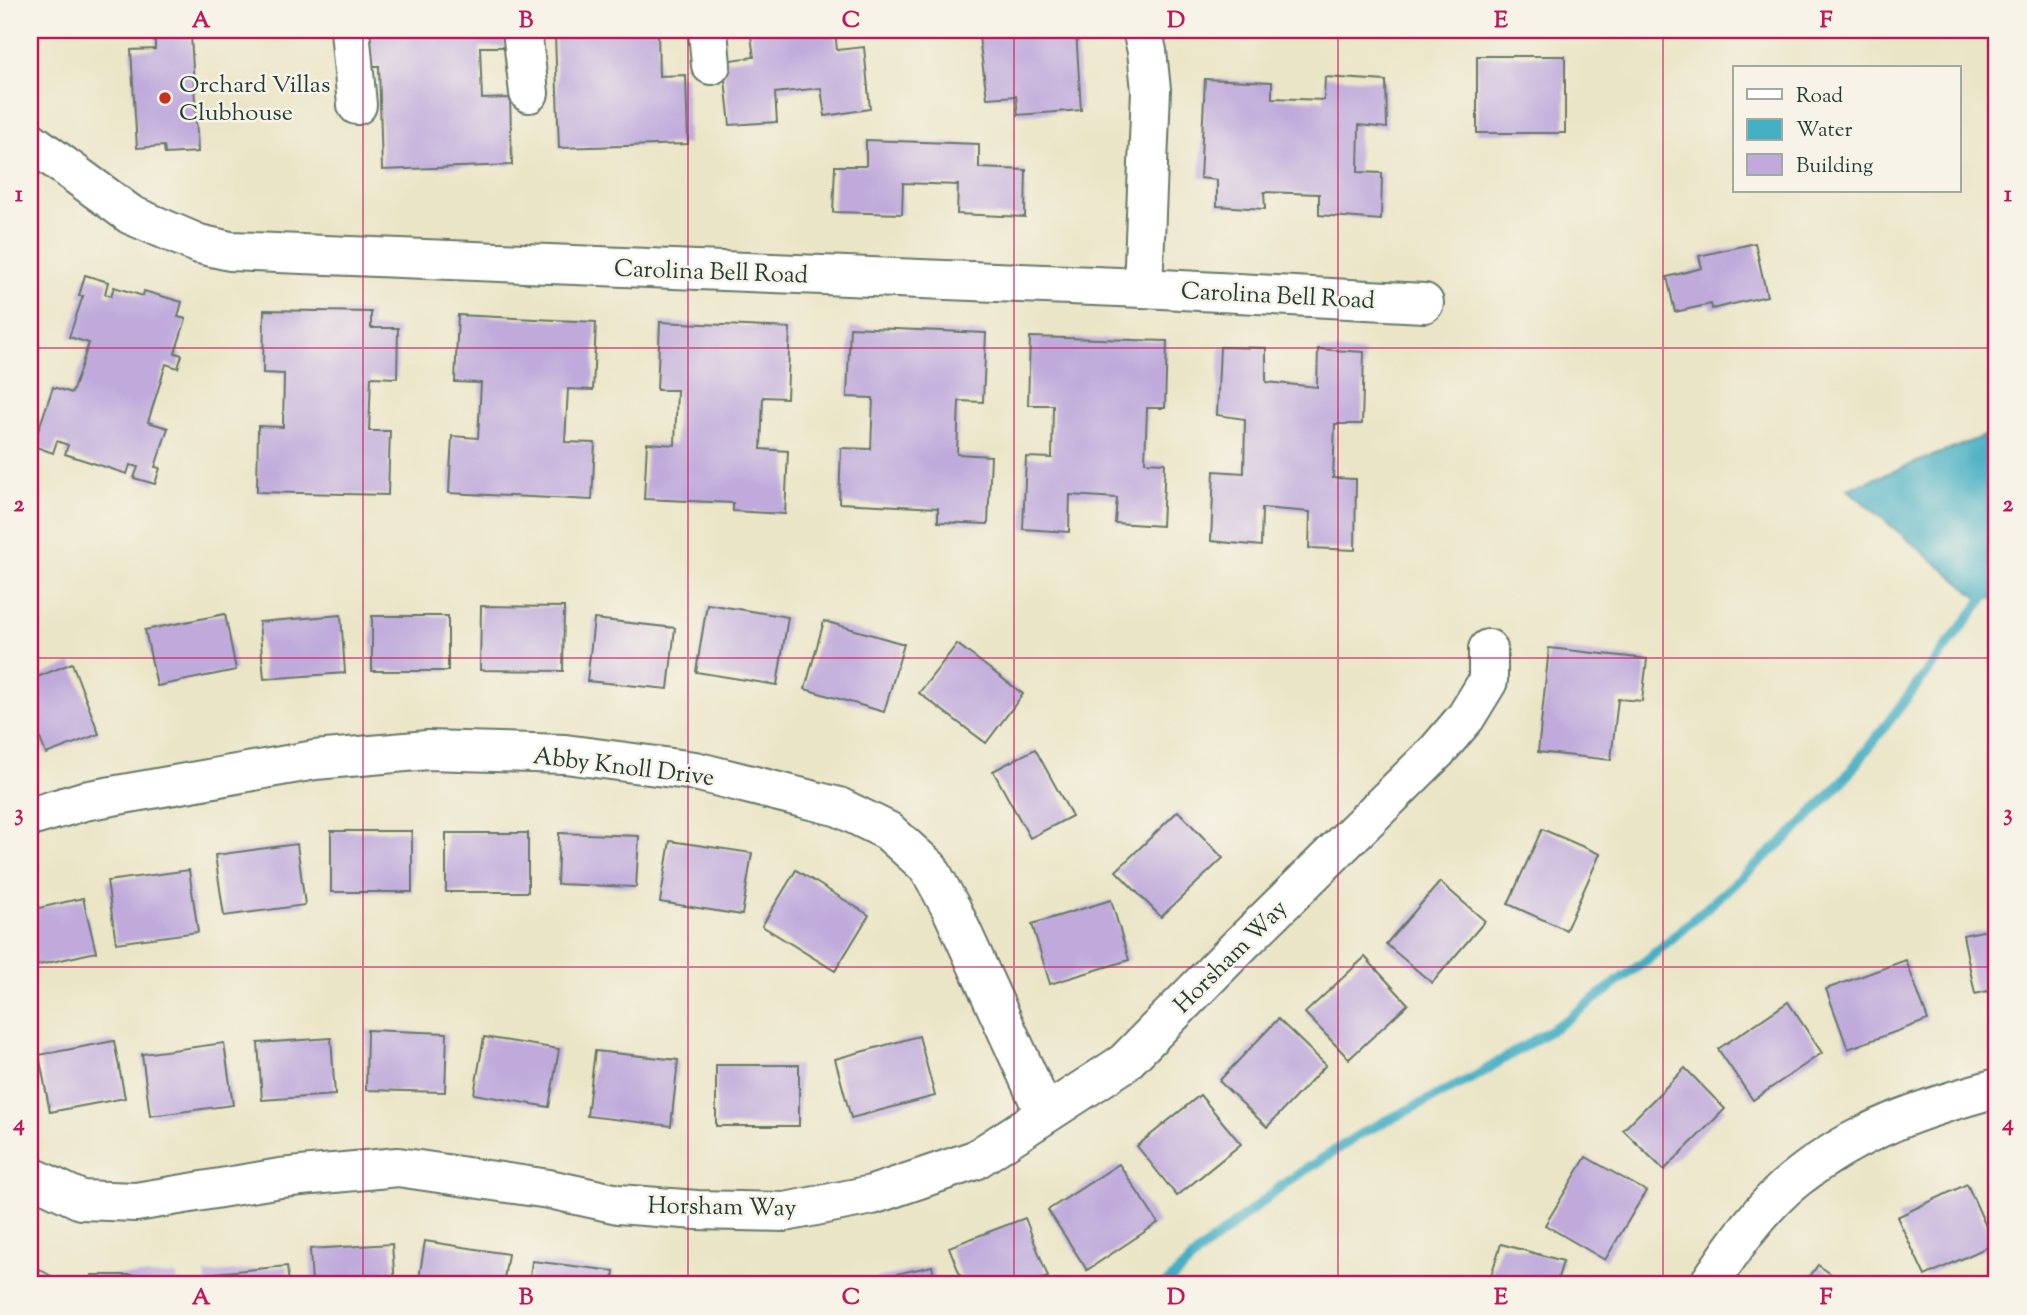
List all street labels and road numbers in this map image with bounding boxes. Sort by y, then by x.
street label: Carolina Bell Road [613,253,809,293]
street label: Carolina Bell Road [1180,275,1376,319]
street label: Abby Knoll Drive [531,740,716,796]
street label: Horsham Way [1167,893,1296,1022]
street label: Horsham Way [647,1190,797,1226]

